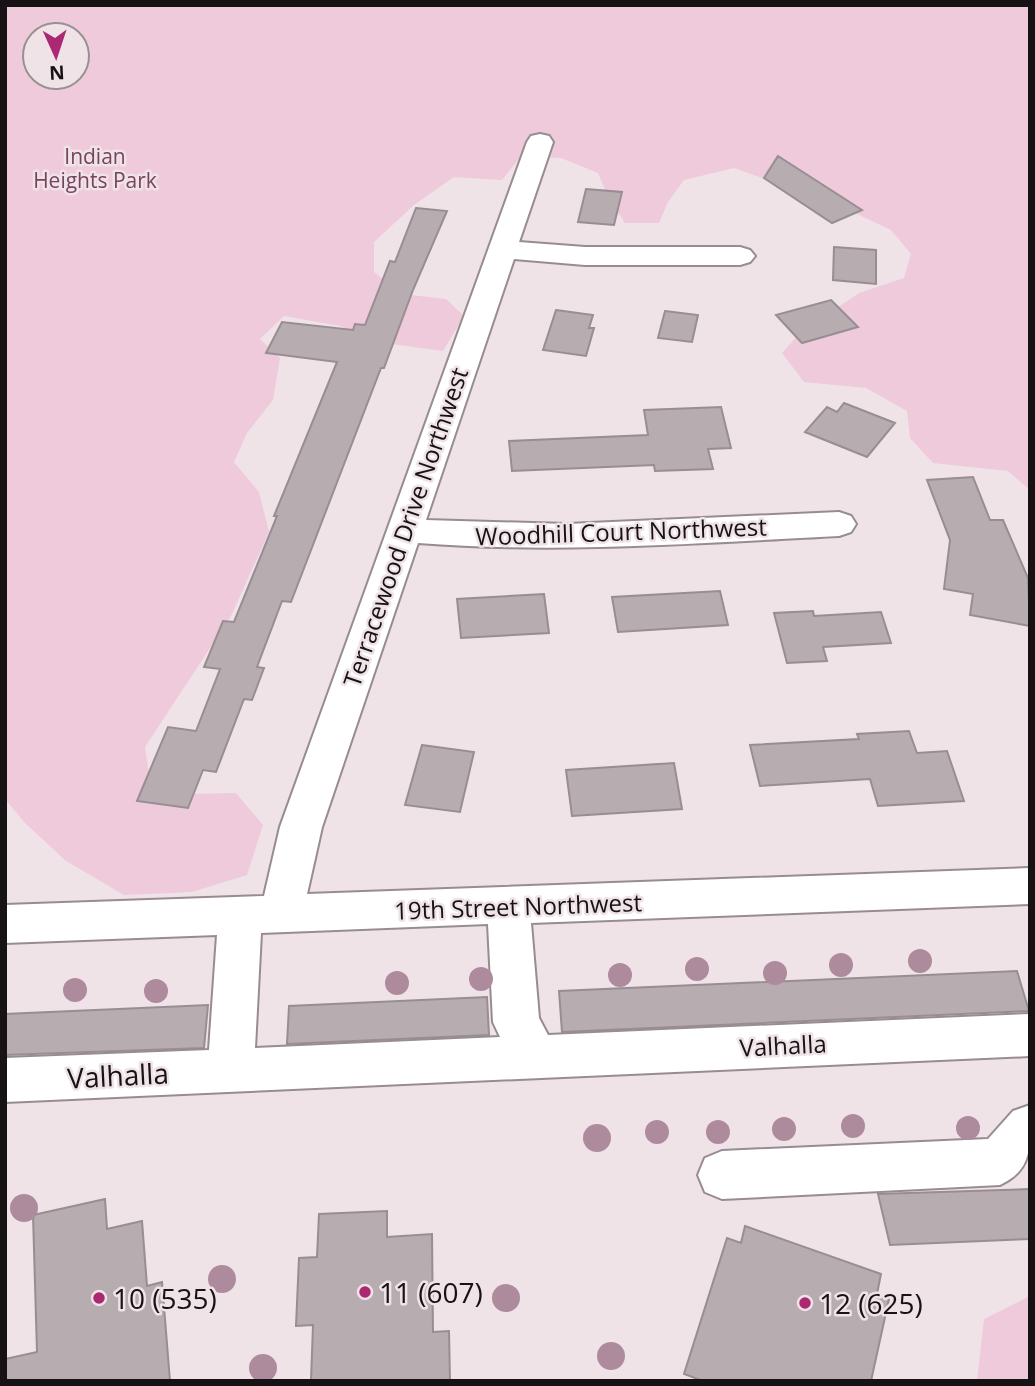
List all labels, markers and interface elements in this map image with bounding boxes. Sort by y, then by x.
north arrow [21,21,91,91]
text: N [48,60,65,86]
park label: Indian Heights Park [33,142,157,194]
street label: Terracewood Drive Northwest [335,363,475,691]
street label: Woodhill Court Northwest [475,509,767,553]
street label: 19th Street Northwest [394,885,642,927]
street label: Valhalla [739,1026,827,1064]
street label: Valhalla [66,1053,170,1097]
place label: 11 (607) [379,1273,483,1311]
place label: 10 (535) [113,1279,217,1317]
marker: 11 (607) [357,1284,373,1300]
place label: 12 (625) [819,1284,923,1322]
marker: 10 (535) [91,1290,107,1306]
marker: 12 (625) [797,1295,813,1311]

